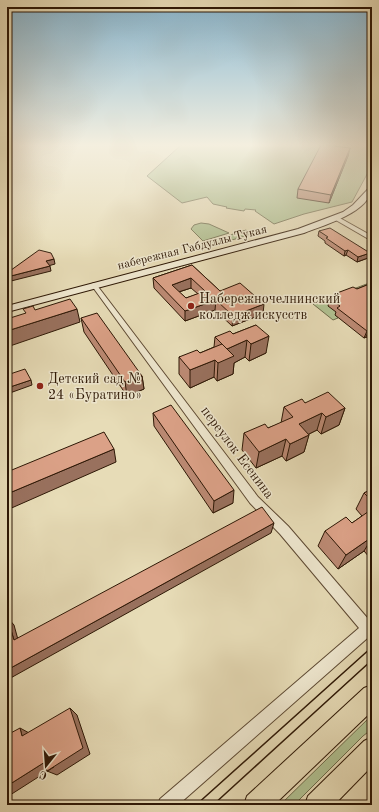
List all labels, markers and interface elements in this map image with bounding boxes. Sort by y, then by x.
street label: набережная Габдуллы Тукая [116,224,268,272]
place label: Набережночелнинский колледж искусств [199,292,340,322]
marker: Набережночелнинский колледж искусств [186,301,196,311]
place label: Детский сад № 24 «Буратино» [48,372,142,402]
marker: Детский сад № 24 «Буратино» [35,381,45,391]
street label: переулок Есенина [198,404,276,501]
north arrow [26,746,66,786]
text: С [38,768,49,780]

